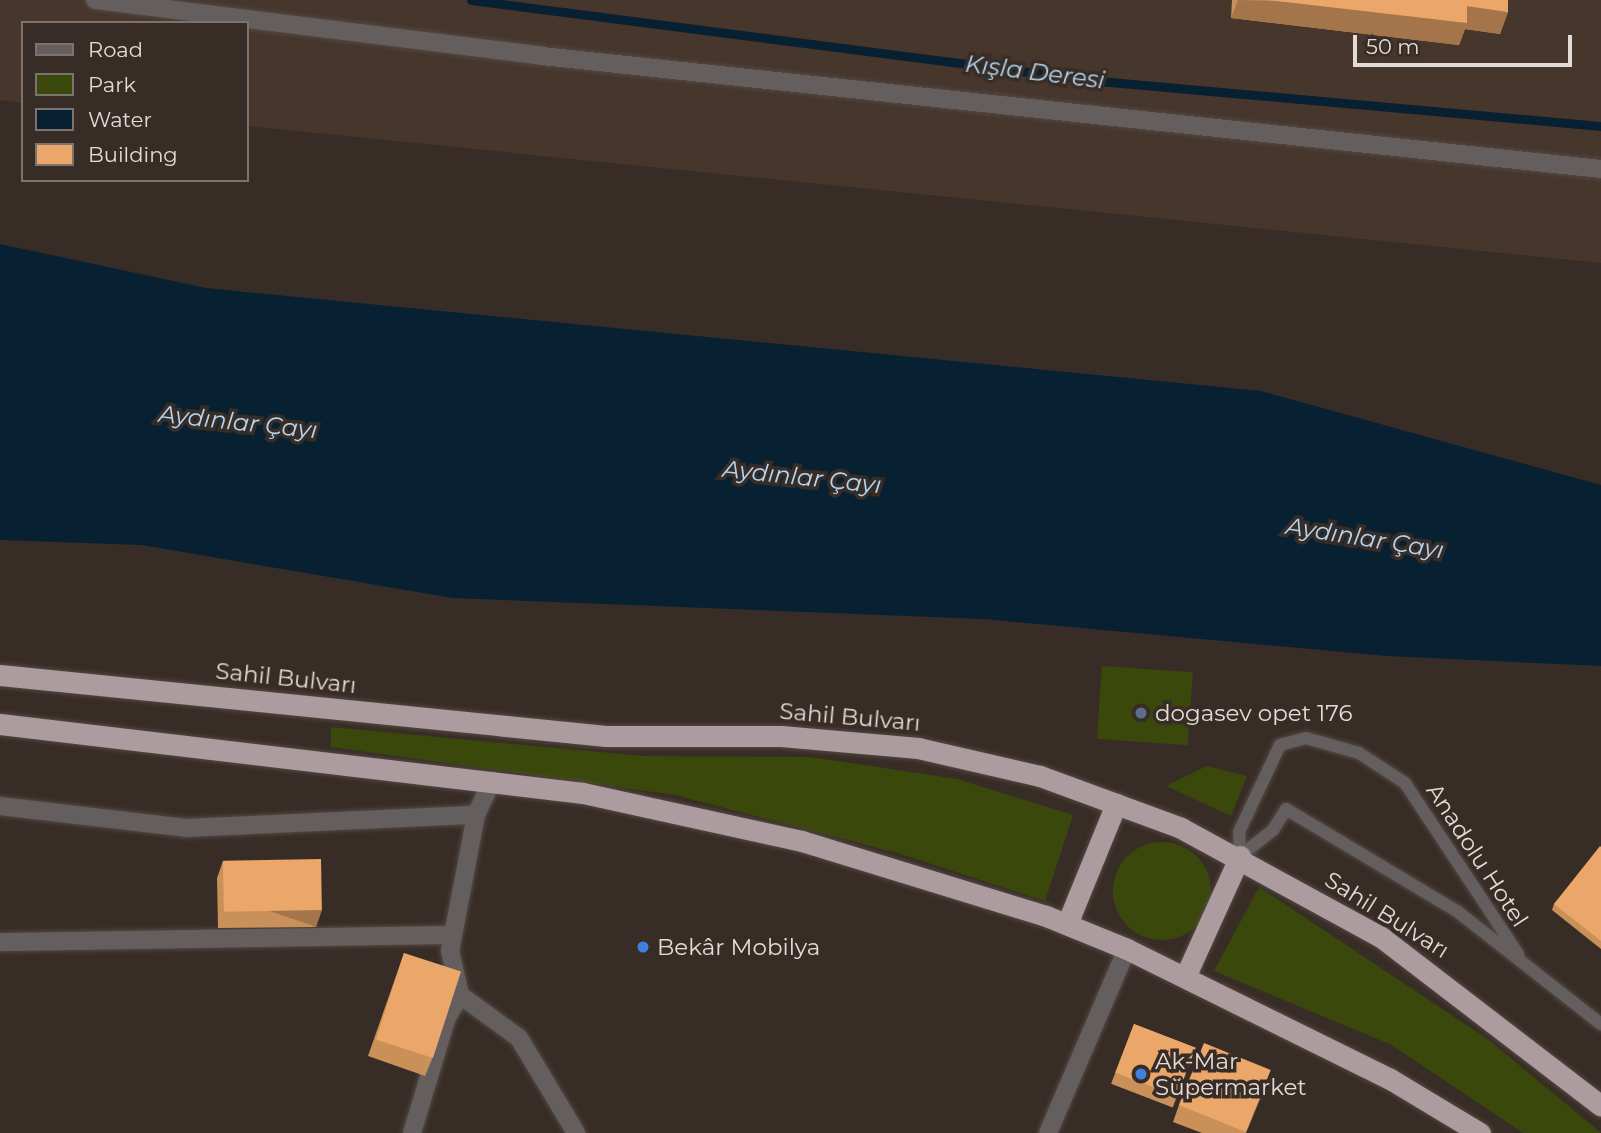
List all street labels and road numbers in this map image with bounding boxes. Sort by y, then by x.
street label: Sahil Bulvarı [214,657,358,699]
street label: Sahil Bulvarı [778,697,922,737]
street label: Anadolu Hotel [1420,778,1534,932]
street label: Sahil Bulvarı [1320,866,1454,964]

